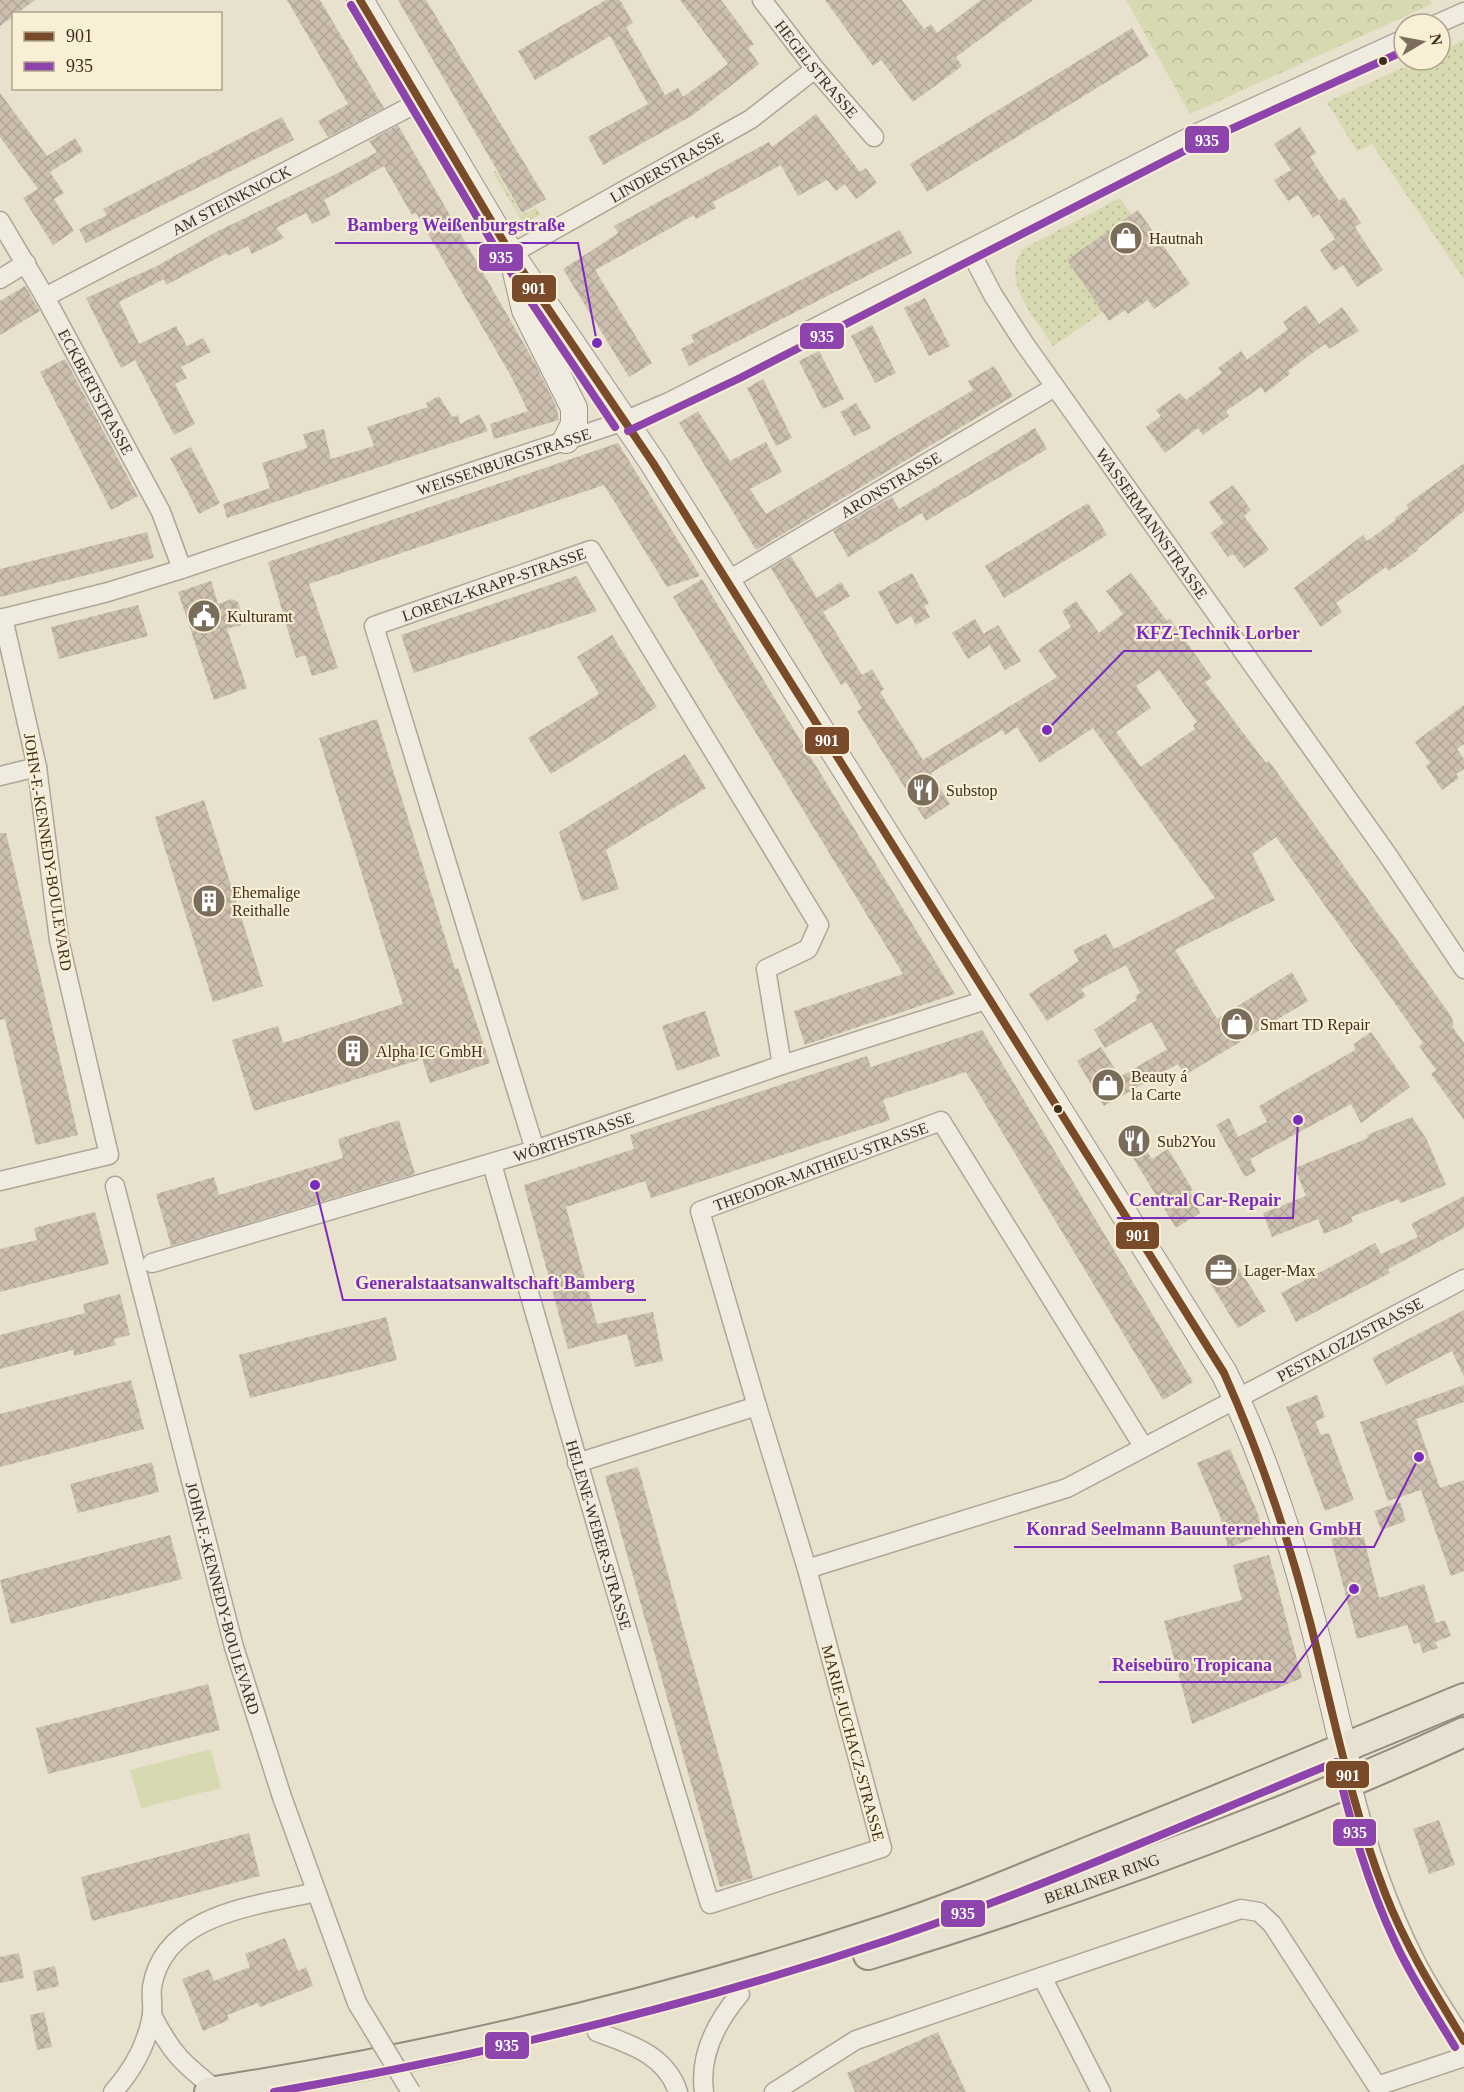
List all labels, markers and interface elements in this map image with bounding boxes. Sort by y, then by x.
legend [12,12,222,90]
north arrow [1392,12,1452,72]
street label: HEGELSTRASSE [772,17,862,121]
text: 901 [66,26,93,46]
text: N [1427,32,1446,47]
unlabelled marker [1377,55,1389,67]
text: 935 [66,56,93,76]
line badge: 935 [1184,125,1230,154]
street label: LINDERSTRASSE [607,128,726,205]
text: 935 [1195,132,1219,149]
street label: AM STEINKNOCK [169,162,294,238]
callout: Bamberg Weißenburgstraße [335,207,578,243]
text: Bamberg Weißenburgstraße [347,215,565,235]
shop icon: Hautnah [1108,220,1144,256]
place label: Hautnah [1149,230,1203,247]
line badge: 935 [478,243,524,272]
text: 935 [489,249,513,266]
line badge: 901 [511,274,557,303]
text: 901 [522,280,546,297]
line badge: 935 [799,322,845,350]
street label: ECKBERTSTRASSE [55,326,137,458]
text: 935 [810,328,834,345]
street label: WEISSENBURGSTRASSE [414,424,593,498]
street label: WASSERMANNSTRASSE [1093,445,1211,602]
street label: ARONSTRASSE [837,448,944,521]
street label: LORENZ-KRAPP-STRASSE [399,544,588,624]
public building icon: Kulturamt [186,598,222,634]
place label: Kulturamt [227,608,293,625]
callout: KFZ-Technik Lorber [1124,615,1312,651]
text: KFZ-Technik Lorber [1136,623,1300,643]
line badge: 901 [804,726,850,755]
street label: JOHN-F.-KENNEDY-BOULEVARD [21,732,75,972]
text: 901 [815,732,839,749]
restaurant icon: Substop [905,772,941,808]
place label: Substop [946,782,998,800]
building icon: Ehemalige Reithalle [191,883,227,919]
place label: Ehemalige Reithalle [232,884,300,919]
shop icon: Smart TD Repair [1219,1006,1255,1042]
place label: Smart TD Repair [1260,1016,1371,1034]
building icon: Alpha IC GmbH [335,1033,371,1069]
place label: Alpha IC GmbH [376,1043,483,1061]
shop icon: Beauty á la Carte [1090,1067,1126,1103]
place label: Beauty á la Carte [1131,1068,1187,1103]
unlabelled marker [1052,1103,1064,1115]
street label: WÖRTHSTRASSE [511,1108,636,1165]
street label: THEODOR-MATHIEU-STRASSE [711,1118,930,1214]
restaurant icon: Sub2You [1116,1123,1152,1159]
place label: Sub2You [1157,1133,1216,1150]
callout: Central Car-Repair [1117,1182,1293,1218]
text: Central Car-Repair [1129,1190,1281,1210]
line badge: 901 [1115,1221,1160,1250]
text: 901 [1126,1227,1150,1244]
office icon: Lager-Max [1203,1252,1239,1288]
place label: Lager-Max [1244,1262,1316,1280]
callout: Generalstaatsanwaltschaft Bamberg [343,1264,646,1300]
text: Generalstaatsanwaltschaft Bamberg [355,1273,635,1293]
street label: PESTALOZZISTRASSE [1274,1294,1426,1384]
street label: HELENE-WEBER-STRASSE [563,1438,635,1632]
street label: JOHN-F.-KENNEDY-BOULEVARD [183,1480,264,1717]
callout: Konrad Seelmann Bauunternehmen GmbH [1014,1511,1374,1547]
text: Konrad Seelmann Bauunternehmen GmbH [1026,1519,1362,1539]
street label: MARIE-JUCHACZ-STRASSE [819,1643,887,1843]
callout: Reisebüro Tropicana [1099,1646,1284,1682]
text: Reisebüro Tropicana [1112,1655,1272,1675]
line badge: 901 [1325,1760,1370,1789]
text: 901 [1336,1767,1360,1784]
line badge: 935 [1332,1818,1377,1847]
text: 935 [1343,1824,1367,1841]
street label: BERLINER RING [1042,1850,1162,1906]
line badge: 935 [940,1899,986,1928]
text: 935 [951,1905,975,1922]
line badge: 935 [484,2031,530,2060]
text: 935 [495,2037,519,2054]

